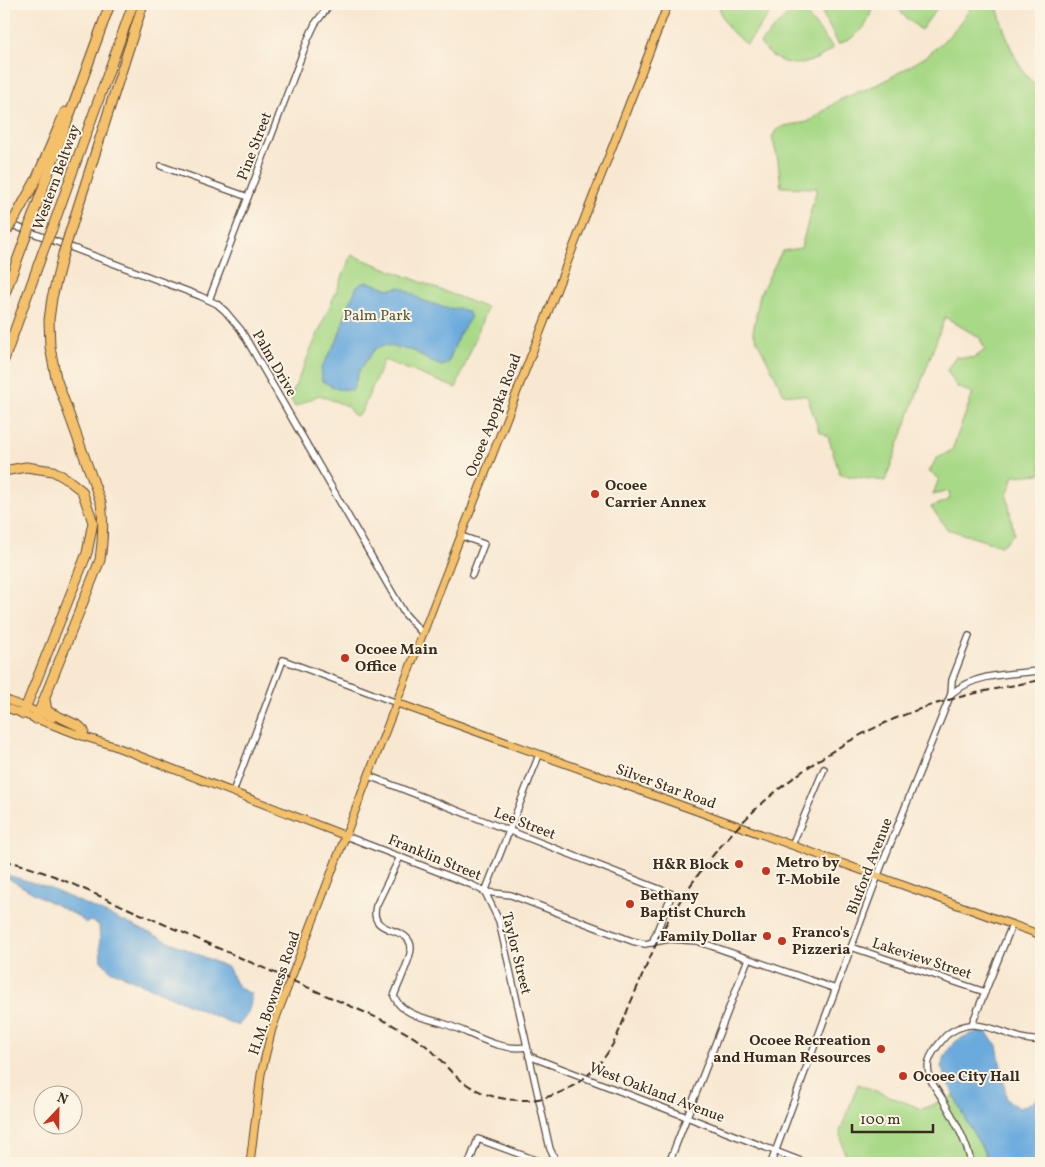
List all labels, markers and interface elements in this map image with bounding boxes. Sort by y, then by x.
street label: Pine Street [233,109,278,184]
street label: Western Beltway [29,122,86,233]
park label: Palm Park [343,306,411,327]
street label: Palm Drive [246,327,301,401]
street label: Ocoee Apopka Road [461,351,528,480]
place label: Ocoee Carrier Annex [605,476,707,514]
marker: Ocoee Carrier Annex [589,488,601,500]
place label: Ocoee Main Office [355,640,438,678]
marker: Ocoee Main Office [339,652,351,664]
street label: Silver Star Road [612,759,719,815]
street label: Lee Street [490,803,559,846]
street label: Bluford Avenue [842,815,899,918]
street label: Franklin Street [385,830,484,887]
place label: Metro by T-Mobile [776,853,841,891]
place label: H&R Block [653,855,729,876]
marker: H&R Block [733,858,745,870]
marker: Metro by T-Mobile [760,865,772,877]
place label: Bethany Baptist Church [640,886,746,924]
marker: Bethany Baptist Church [624,898,636,910]
street label: Taylor Street [495,910,536,997]
place label: Franco's Pizzeria [792,923,850,961]
place label: Family Dollar [660,927,757,948]
street label: H.M. Bowness Road [244,929,306,1058]
marker: Family Dollar [761,930,773,942]
street label: Lakeview Street [869,933,974,985]
marker: Franco's Pizzeria [776,935,788,947]
place label: Ocoee Recreation and Human Resources [713,1031,871,1069]
marker: Ocoee Recreation and Human Resources [875,1043,887,1055]
street label: West Oakland Avenue [586,1058,727,1129]
place label: Ocoee City Hall [913,1067,1020,1088]
marker: Ocoee City Hall [897,1070,909,1082]
north arrow [32,1084,82,1134]
text: N [54,1089,71,1110]
scale bar [852,1102,934,1134]
text: 100 m [860,1110,900,1131]

